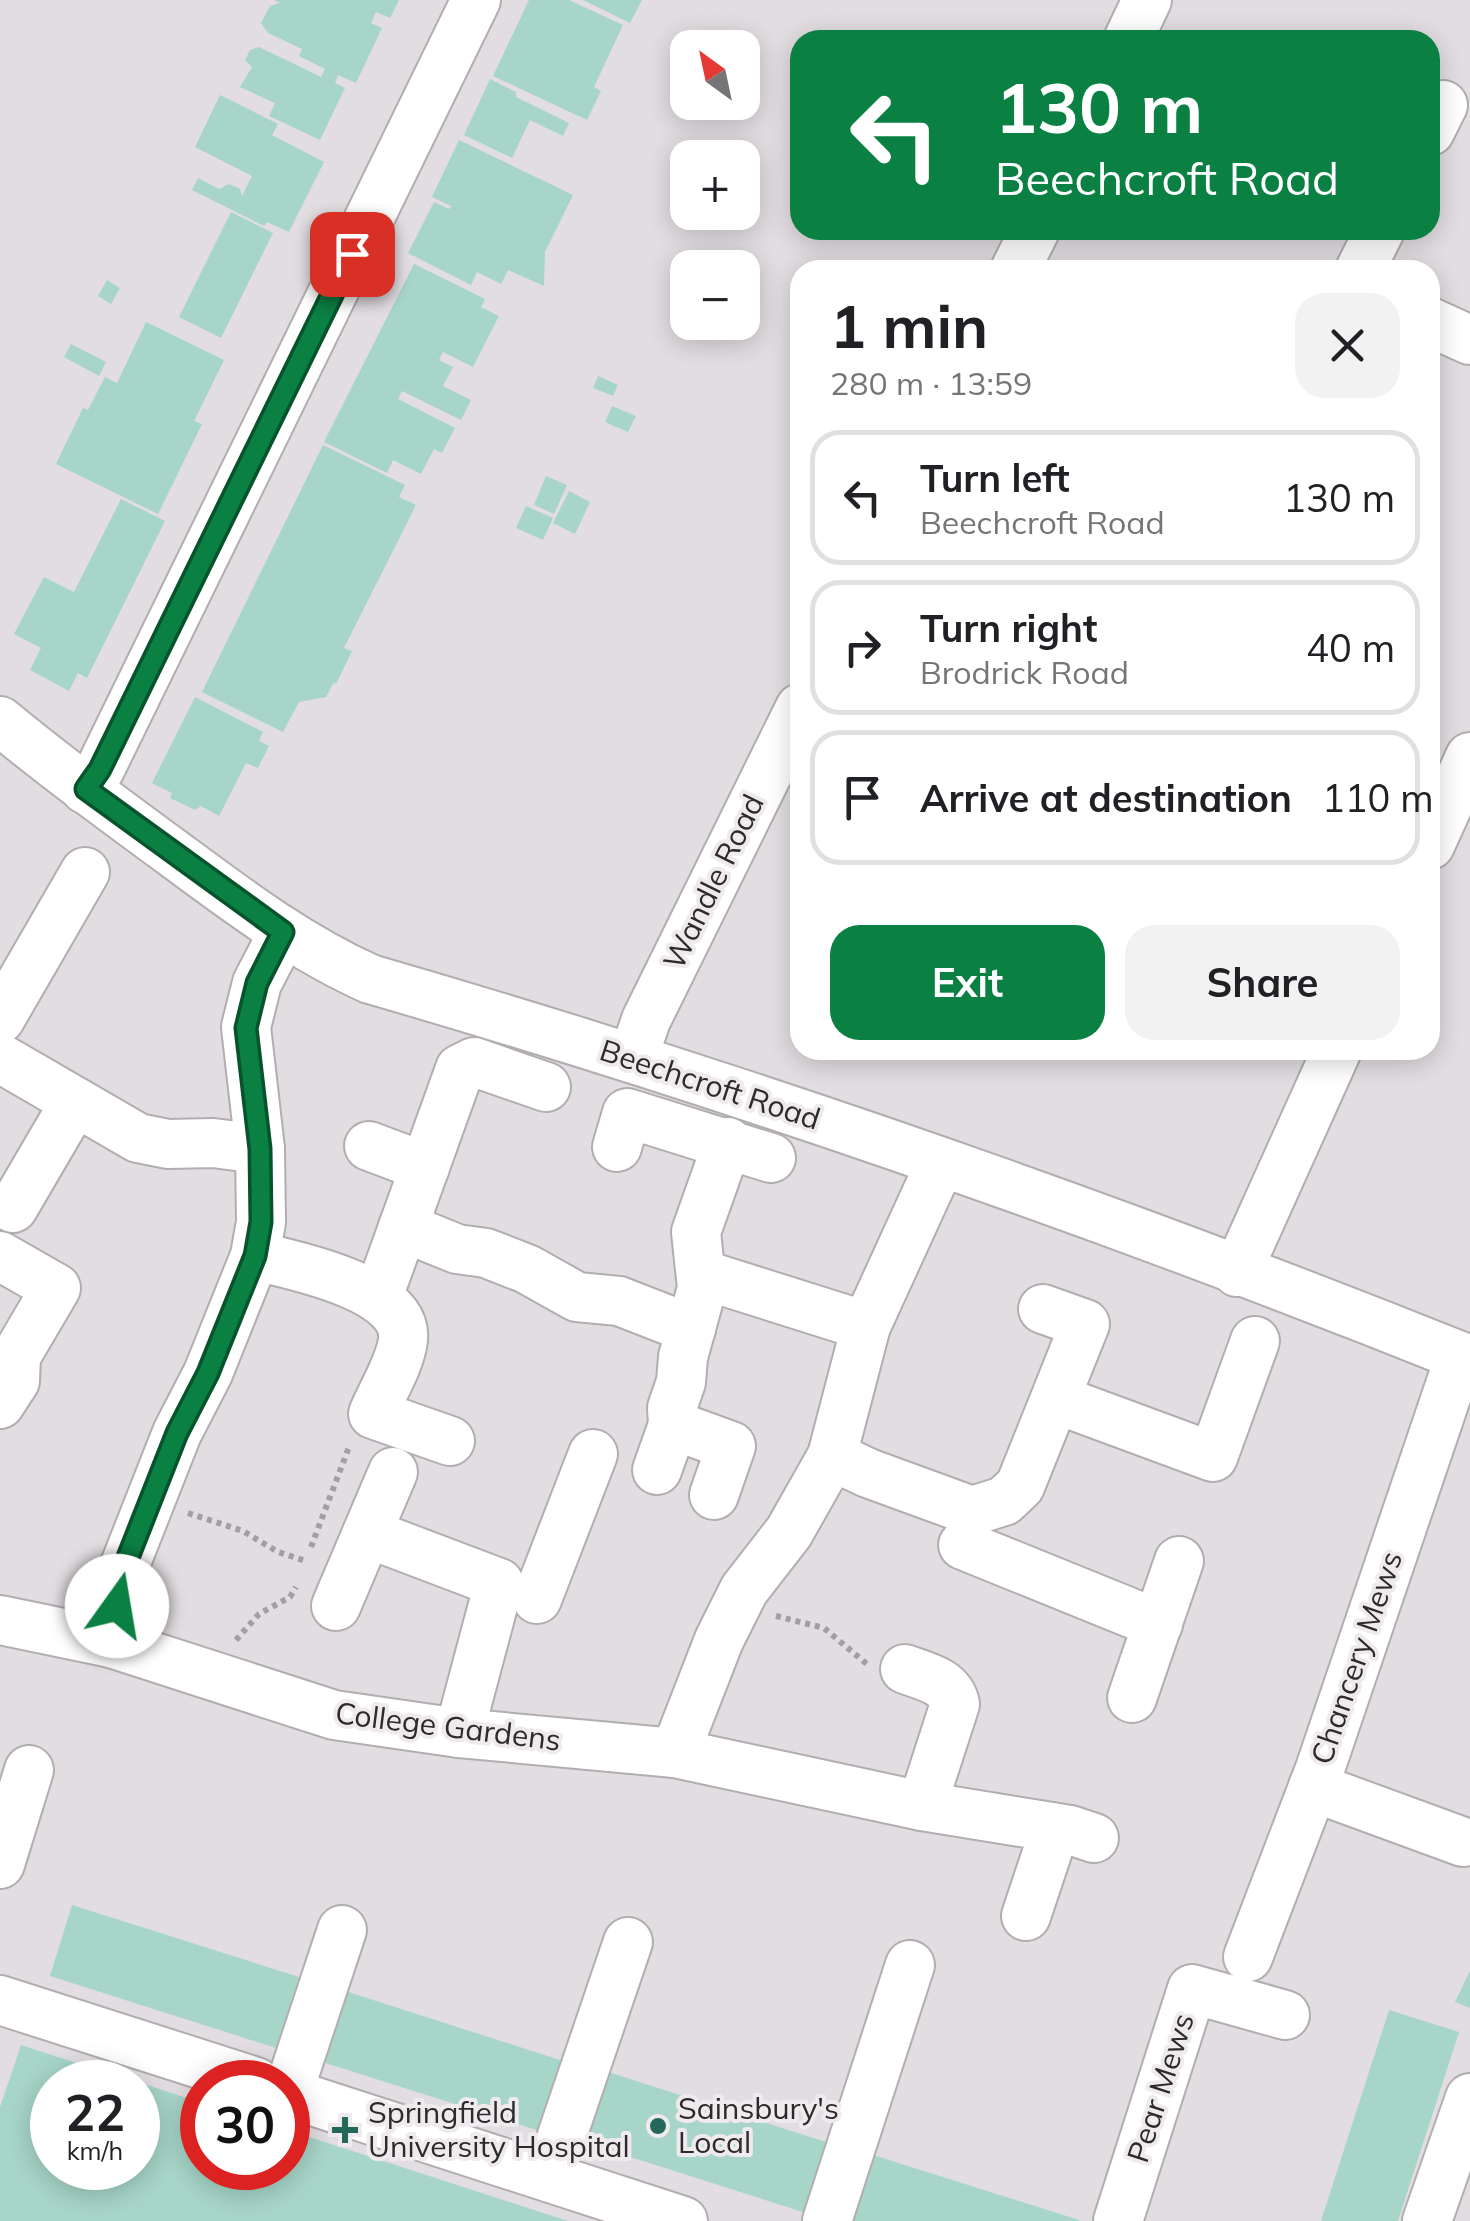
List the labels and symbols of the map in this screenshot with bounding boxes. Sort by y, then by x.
north arrow [670,30,760,120]
pin [310,212,395,297]
street label: Wandle Road [654,788,772,975]
street label: Beechcroft Road [595,1031,825,1138]
street label: Chancery Mews [1302,1546,1410,1769]
position arrow [65,1554,169,1658]
street label: College Gardens [333,1693,563,1759]
street label: Pear Mews [1118,2008,1202,2167]
speed limit sign: 30 [180,2060,310,2190]
place label: Sainsbury's Local [678,2089,839,2161]
place label: Springfield University Hospital [368,2093,630,2165]
marker: Sainsbury's Local [647,2115,669,2137]
marker: Springfield University Hospital [332,2117,358,2143]

